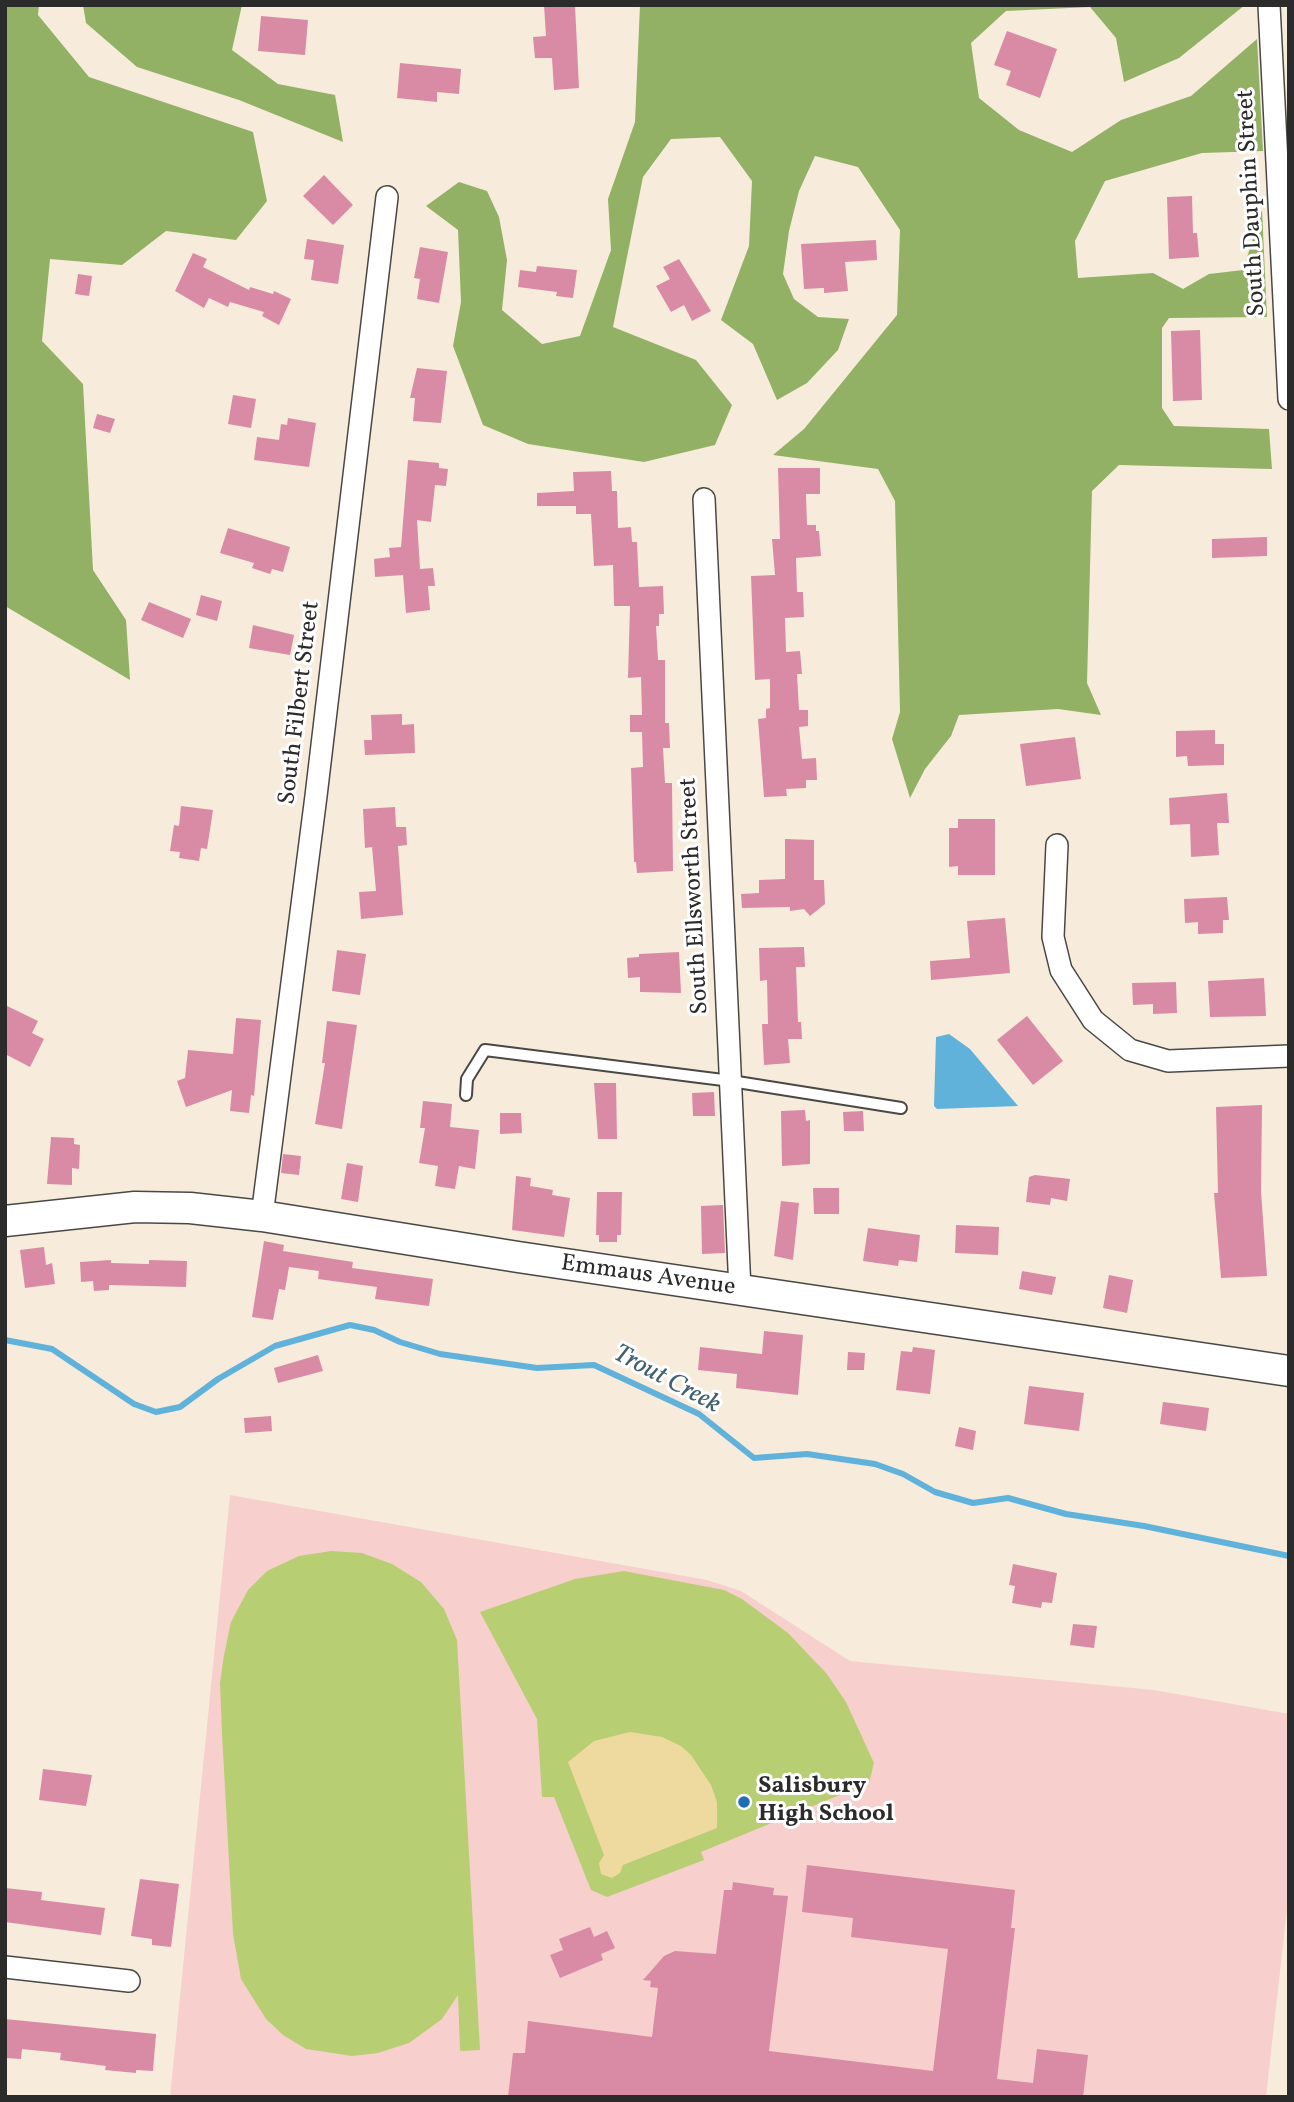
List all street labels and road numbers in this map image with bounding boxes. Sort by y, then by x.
street label: South Dauphin Street [1233,89,1273,317]
street label: South Filbert Street [274,600,328,806]
street label: South Ellsworth Street [675,777,717,1015]
street label: Emmaus Avenue [559,1250,737,1304]

